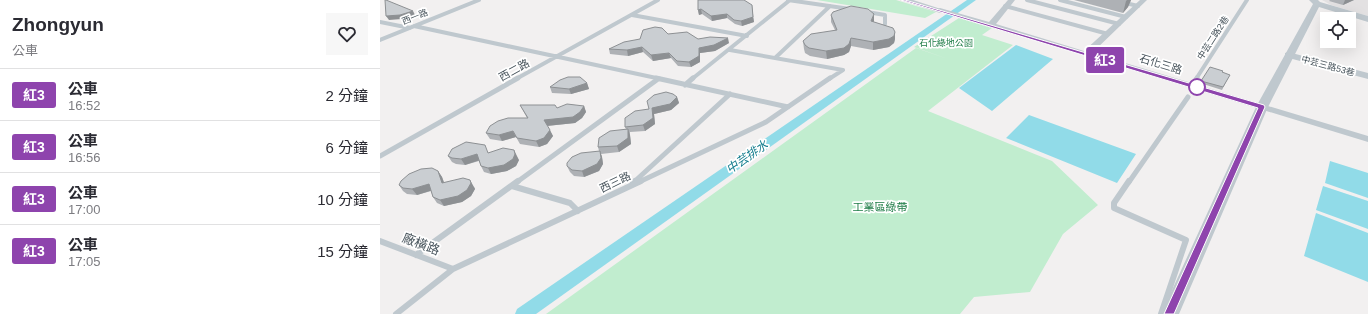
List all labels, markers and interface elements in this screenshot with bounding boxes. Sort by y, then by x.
street label: 西一路 [401,7,429,27]
map controls [1320,12,1356,48]
button: locate [1320,12,1356,48]
button: heart [326,13,368,55]
text: Zhongyun [12,14,104,35]
street label: 中芸二路2巷 [1195,14,1231,62]
park label: 石化綠地公園 [919,37,973,48]
text: 公車 [12,43,38,58]
line badge: 紅3 [1087,47,1123,73]
text: 紅3 [1094,52,1116,68]
street label: 石化三路 [1138,52,1184,76]
street label: 中芸三路53巷 [1300,54,1356,78]
street label: 西二路 [497,57,531,83]
unlabelled marker [1188,78,1206,96]
text: 公車 [68,80,98,97]
text: 紅3 [23,87,45,103]
text: 2 分鐘 [325,87,368,104]
text: 16:52 [68,98,101,113]
text: 公車 [68,132,98,149]
water label: 中芸排水 [723,137,771,177]
text: 紅3 [23,139,45,155]
text: 6 分鐘 [325,139,368,156]
text: 16:56 [68,150,101,165]
street label: 西三路 [598,169,632,195]
text: 公車 [68,184,98,201]
text: 紅3 [23,191,45,207]
text: 10 分鐘 [317,191,368,208]
park label: 工業區綠帶 [853,201,908,213]
text: 17:00 [68,202,101,217]
street label: 廠橫路 [400,230,442,258]
text: 公車 [68,236,98,253]
text: 紅3 [23,243,45,259]
text: 15 分鐘 [317,243,368,260]
text: 17:05 [68,254,101,269]

